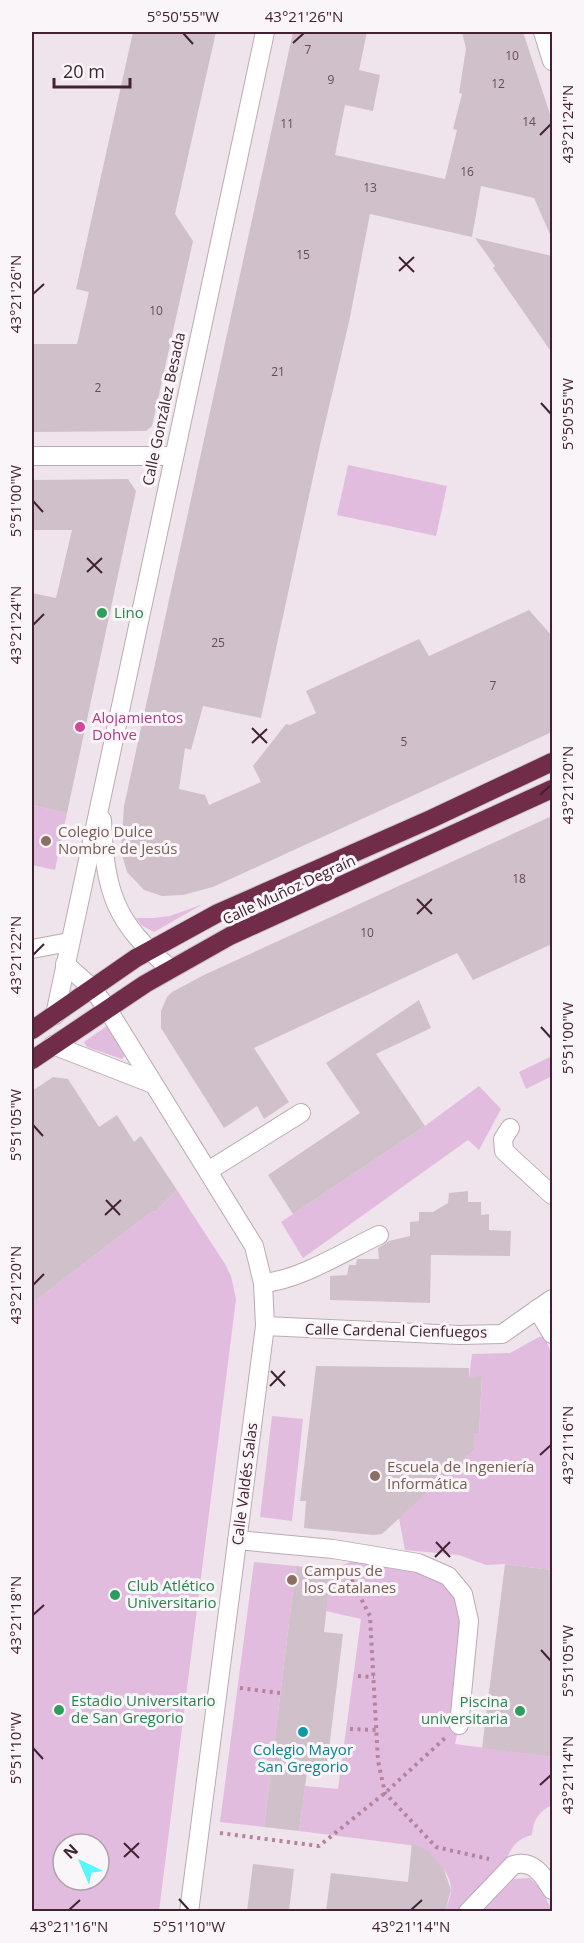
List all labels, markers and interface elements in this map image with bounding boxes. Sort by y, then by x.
text: 5°50'55"W [147,6,219,26]
text: 43°21'26"N [265,6,343,26]
house number: 7 [305,41,312,58]
house number: 10 [505,47,519,64]
scale bar [54,51,130,89]
text: 20 m [63,59,105,83]
house number: 9 [328,71,335,88]
house number: 12 [491,75,505,92]
text: 43°21'24"N [557,85,577,163]
house number: 14 [522,113,536,130]
house number: 11 [280,115,294,132]
house number: 16 [460,163,474,180]
house number: 13 [363,179,377,196]
house number: 15 [296,246,310,263]
text: 43°21'26"N [5,255,25,333]
house number: 10 [149,302,163,319]
street label: Calle González Besada [137,330,189,487]
house number: 21 [271,363,285,380]
text: 5°50'55"W [557,378,577,450]
house number: 2 [95,379,102,396]
text: 5°51'00"W [5,465,25,537]
text: 43°21'24"N [5,586,25,664]
place label: Lino [114,602,144,622]
marker: Lino [95,606,109,620]
house number: 25 [211,634,225,651]
house number: 7 [490,677,497,694]
place label: Alojamientos Dohve [92,707,183,744]
marker: Alojamientos Dohve [73,720,87,734]
house number: 5 [401,733,408,750]
text: 43°21'20"N [557,746,577,824]
place label: Colegio Dulce Nombre de Jesús [58,821,177,858]
marker: Colegio Dulce Nombre de Jesús [39,834,53,848]
street label: Calle Muñoz Degraín [219,850,358,929]
house number: 18 [512,870,526,887]
text: 43°21'22"N [5,916,25,994]
house number: 10 [360,924,374,941]
text: 5°51'00"W [557,1002,577,1074]
text: 5°51'05"W [5,1089,25,1161]
text: 43°21'20"N [5,1246,25,1324]
street label: Calle Cardenal Cienfuegos [305,1318,487,1342]
text: 43°21'16"N [557,1406,577,1484]
street label: Calle Valdés Salas [227,1422,261,1546]
place label: Escuela de Ingeniería Informática [387,1456,534,1493]
marker: Escuela de Ingeniería Informática [368,1469,382,1483]
place label: Campus de los Catalanes [304,1560,396,1597]
marker: Campus de los Catalanes [285,1573,299,1587]
place label: Club Atlético Universitario [127,1575,217,1612]
text: 43°21'18"N [5,1576,25,1654]
marker: Club Atlético Universitario [108,1588,122,1602]
text: 5°51'05"W [557,1625,577,1697]
place label: Estadio Universitario de San Gregorio [71,1690,216,1727]
place label: Piscina universitaria [421,1691,508,1728]
marker: Estadio Universitario de San Gregorio [52,1703,66,1717]
marker: Piscina universitaria [513,1704,527,1718]
text: 5°51'10"W [5,1712,25,1784]
marker: Colegio Mayor San Gregorio [296,1725,310,1739]
text: 43°21'14"N [557,1736,577,1814]
place label: Colegio Mayor San Gregorio [253,1739,353,1776]
north arrow [51,1832,111,1892]
text: N [58,1839,83,1864]
text: 43°21'16"N [30,1916,108,1936]
text: 5°51'10"W [153,1916,225,1936]
text: 43°21'14"N [372,1916,450,1936]

